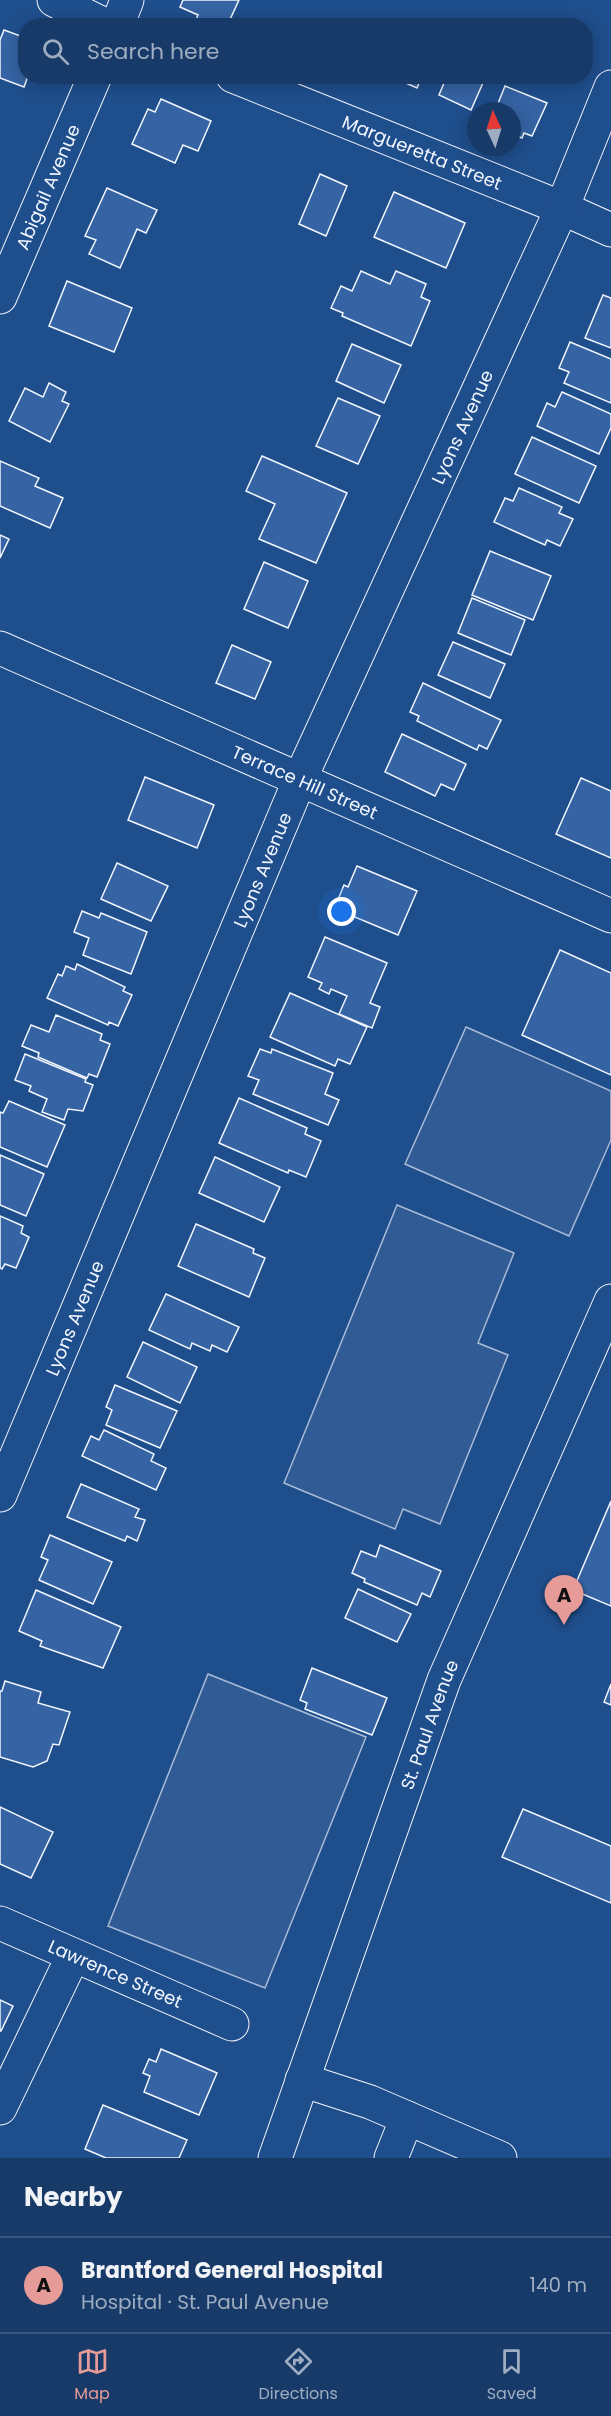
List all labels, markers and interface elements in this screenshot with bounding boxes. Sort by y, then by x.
search box [18,18,593,84]
icon: search [39,35,72,68]
text: Search here [87,36,220,67]
north arrow [467,102,521,156]
street label: Margueretta Street [339,109,506,195]
street label: Abigail Avenue [9,120,85,253]
street label: Lyons Avenue [425,366,499,488]
street label: Terrace Hill Street [228,739,382,825]
street label: Lyons Avenue [227,808,297,931]
your location [327,897,356,926]
street label: Lyons Avenue [39,1256,109,1379]
pin: A [544,1576,584,1625]
street label: St. Paul Avenue [394,1655,464,1793]
street label: Lawrence Street [45,1933,186,2013]
text: Nearby [24,2179,122,2215]
text: Brantford General Hospital [81,2255,383,2286]
text: A [36,2271,51,2299]
text: 140 m [530,2271,587,2299]
text: Hospital · St. Paul Avenue [81,2288,329,2316]
tab: Map [74,2345,110,2406]
tab: Directions [259,2345,338,2406]
tab: Saved [487,2345,537,2406]

